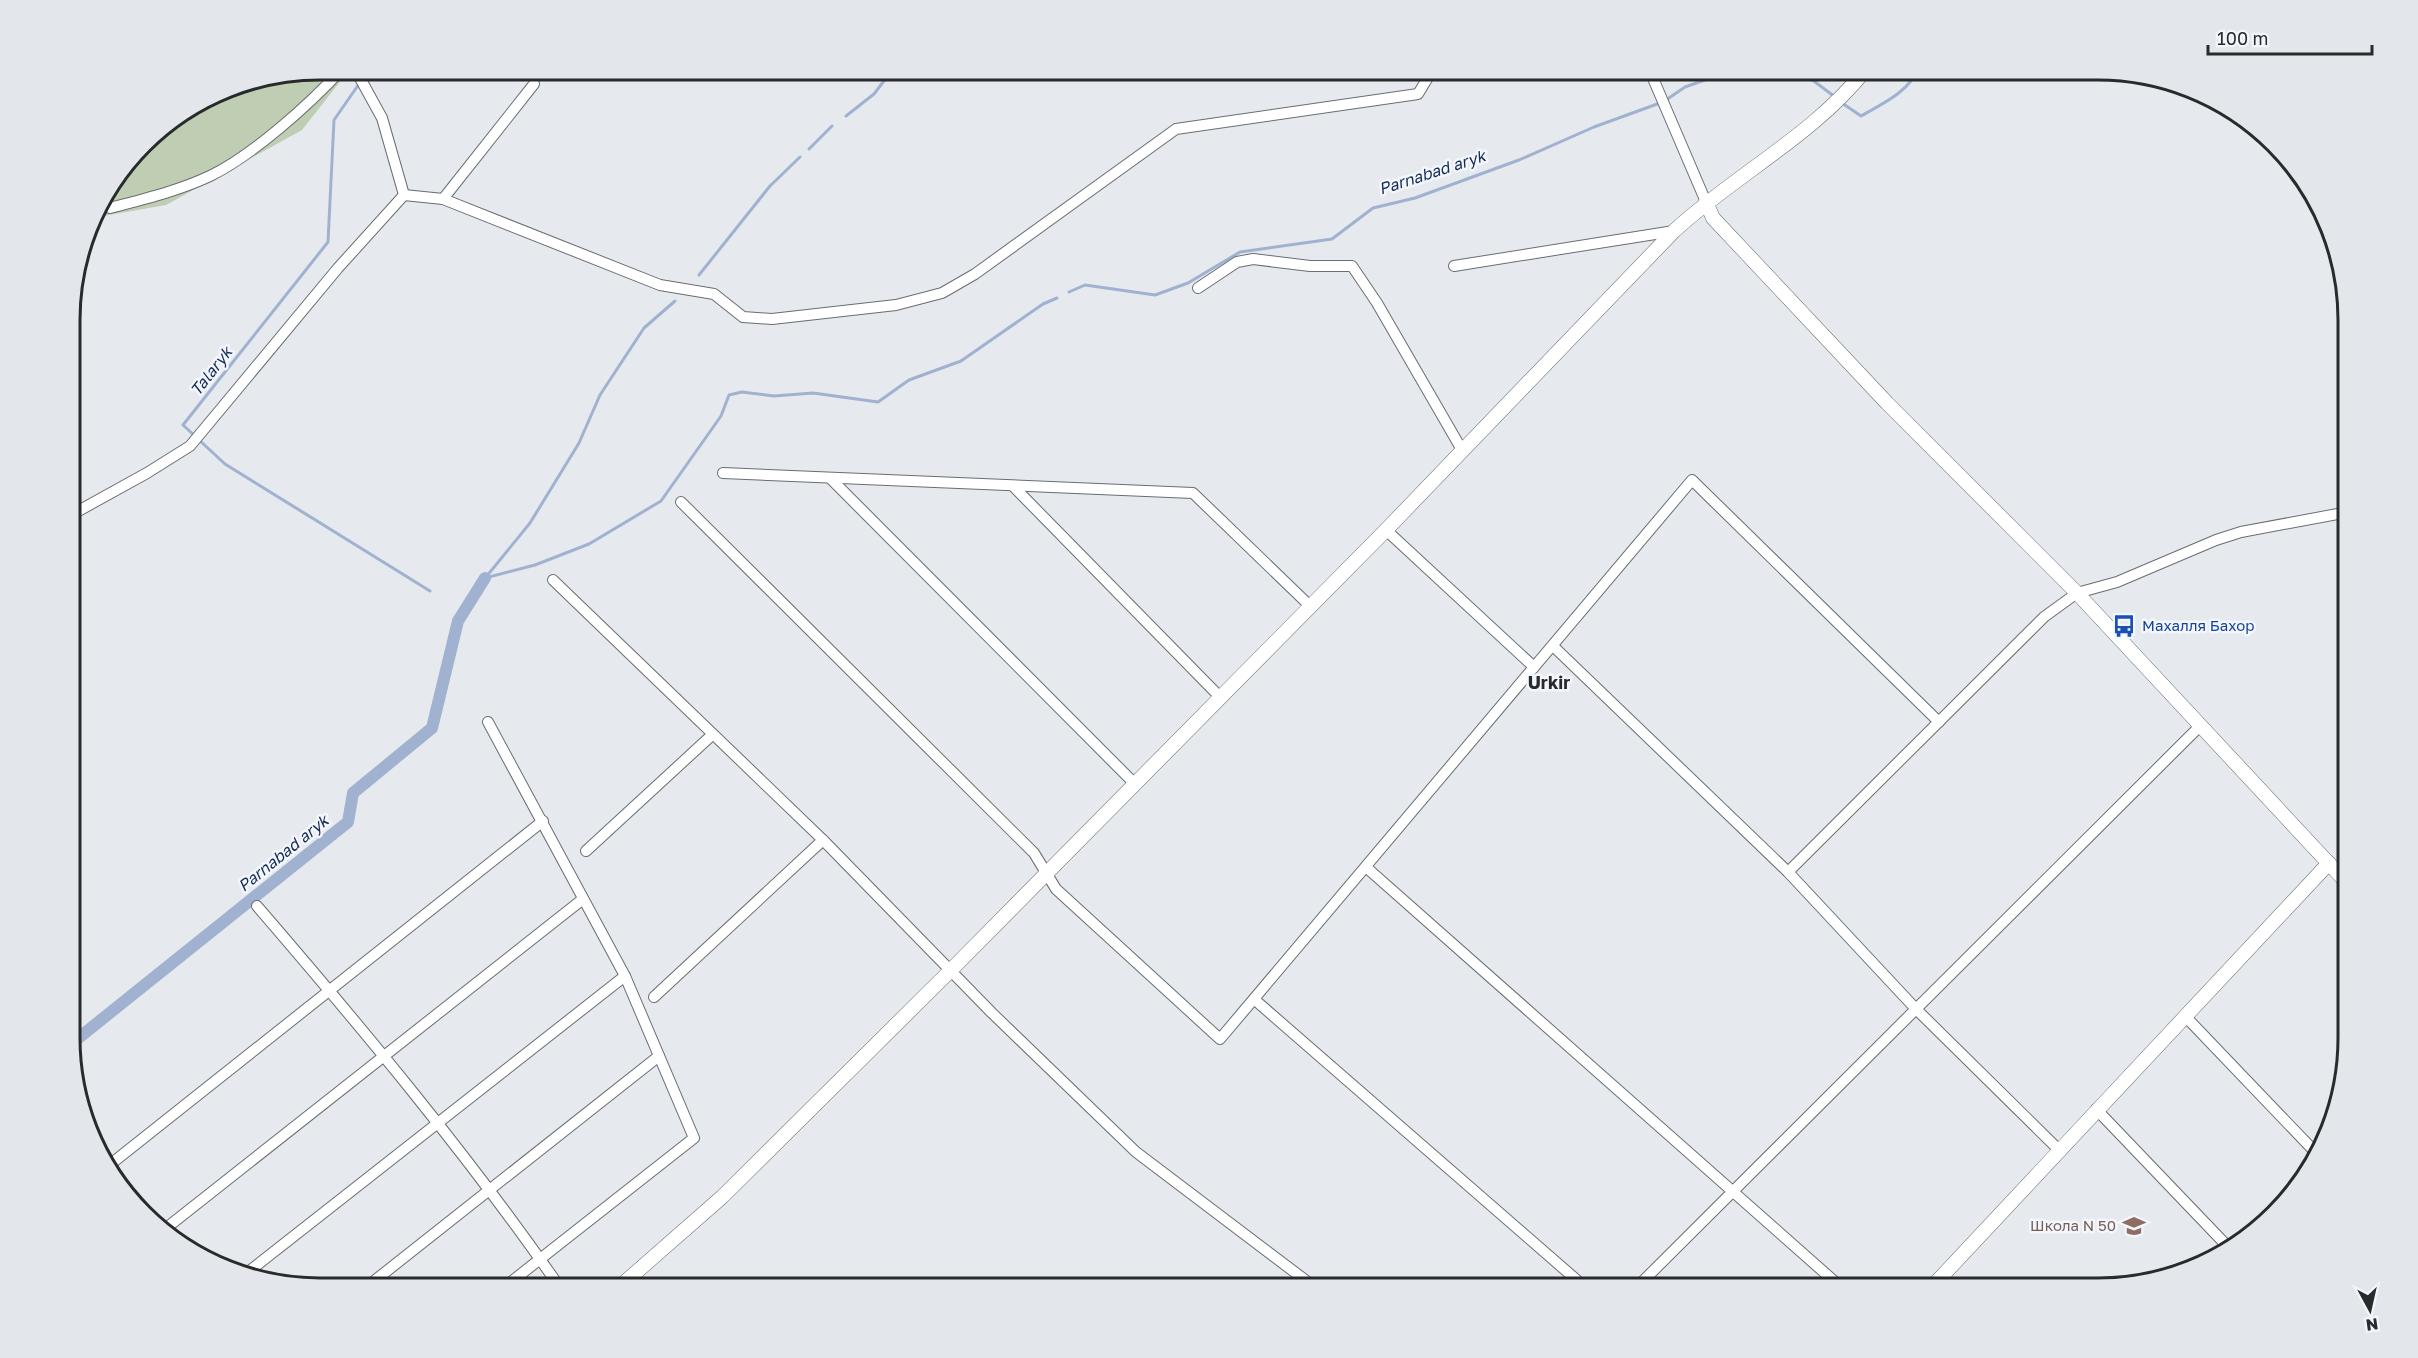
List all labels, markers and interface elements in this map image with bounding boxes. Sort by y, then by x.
scale bar [2208,18,2372,56]
text: 100 m [2217,27,2268,49]
water label: Parnabad aryk [1376,145,1490,199]
water label: Talaryk [186,341,237,399]
bus stop icon: Махалля Бахор [2111,613,2137,639]
place label: Махалля Бахор [2142,616,2254,634]
district label: Urkir [1528,671,1570,693]
water label: Parnabad aryk [234,809,334,896]
school or university icon: Школа N 50 [2121,1213,2147,1239]
place label: Школа N 50 [2030,1216,2116,1234]
north arrow [2340,1280,2400,1340]
text: N [2365,1314,2380,1336]

